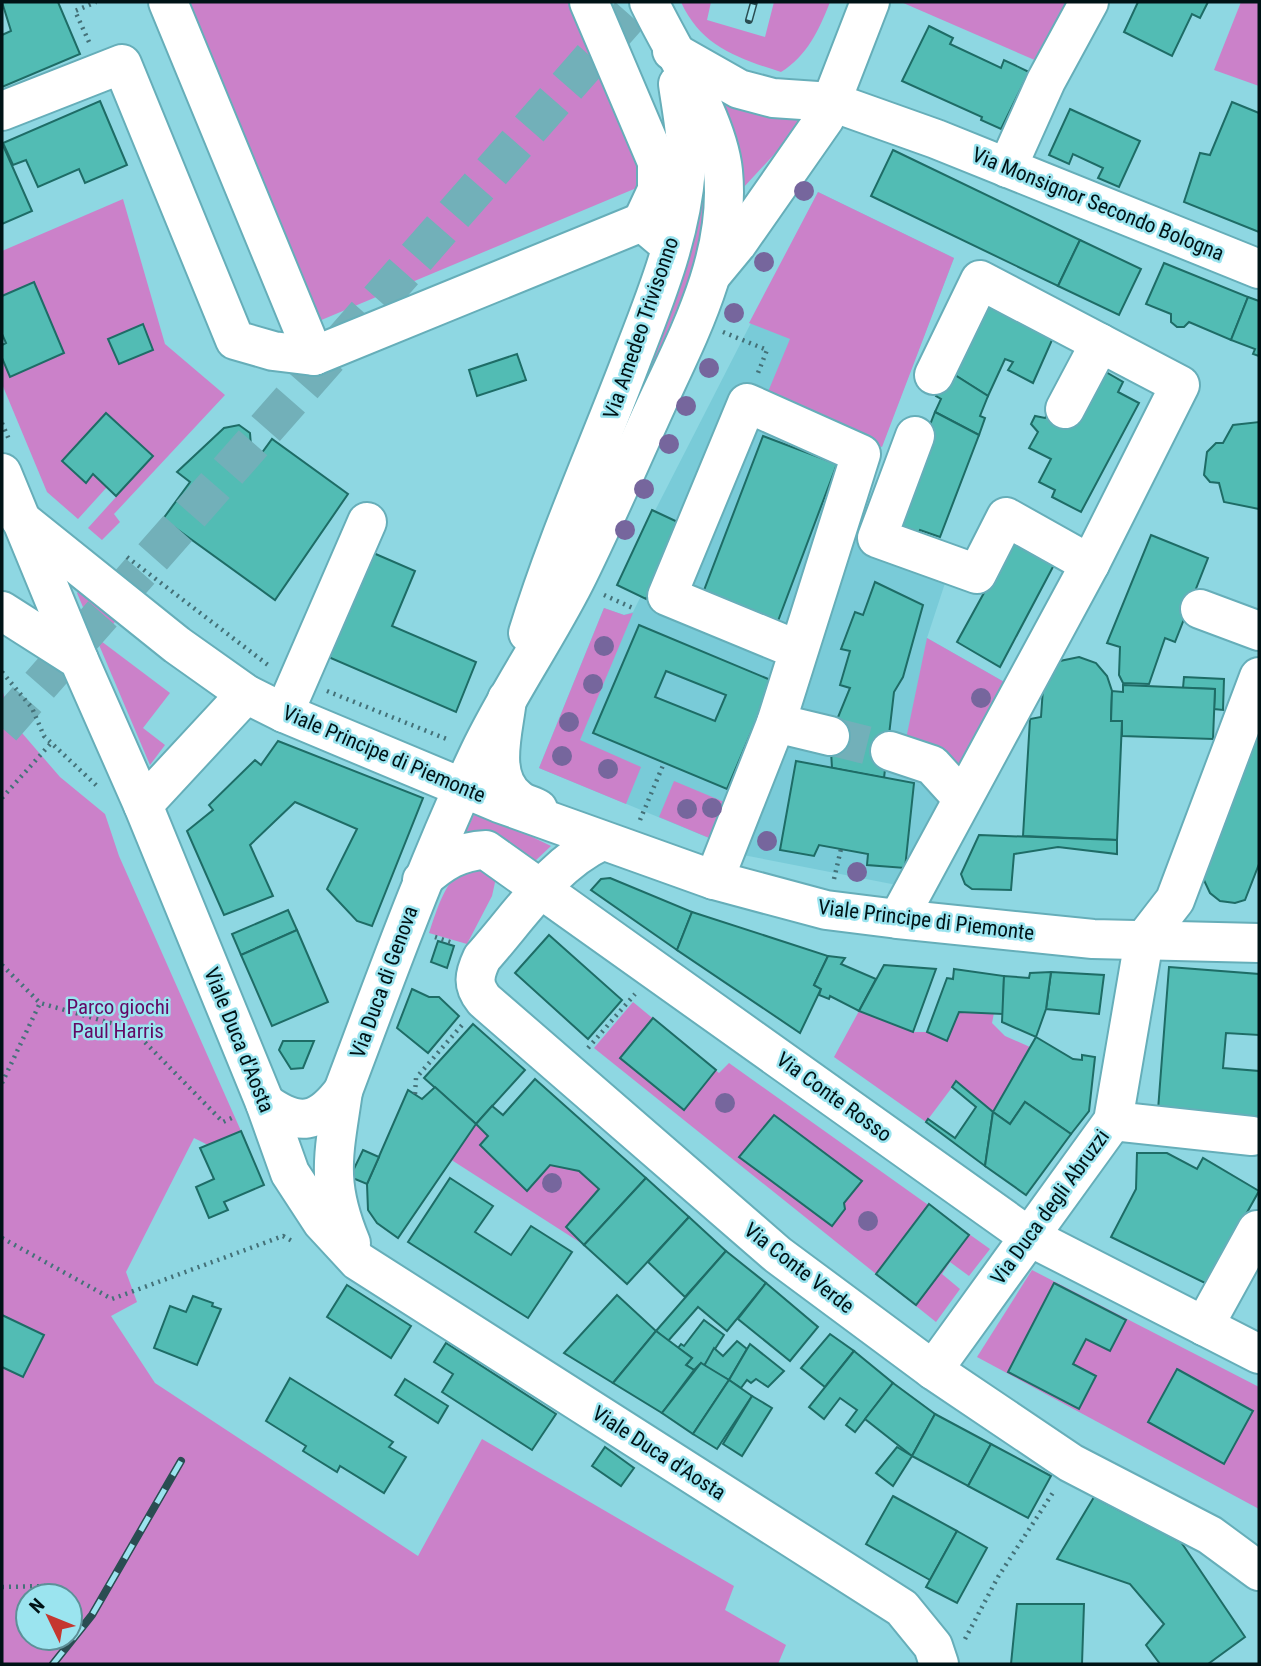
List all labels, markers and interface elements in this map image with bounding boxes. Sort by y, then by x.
street label: Via Monsignor Secondo Bologna [969,142,1227,266]
street label: Via Amedeo Trivisonno [599,234,683,422]
street label: Viale Principe di Piemonte [279,700,489,808]
street label: Viale Principe di Piemonte [817,895,1036,945]
street label: Via Duca di Genova [345,903,423,1061]
street label: Viale Duca d'Aosta [199,964,279,1116]
park label: Parco giochi Paul Harris [66,995,170,1043]
street label: Via Conte Rosso [772,1047,896,1147]
street label: Via Duca degli Abruzzi [986,1125,1114,1289]
street label: Via Conte Verde [739,1218,859,1318]
street label: Viale Duca d'Aosta [588,1401,730,1505]
north arrow [14,1582,84,1652]
text: N [25,1594,49,1618]

